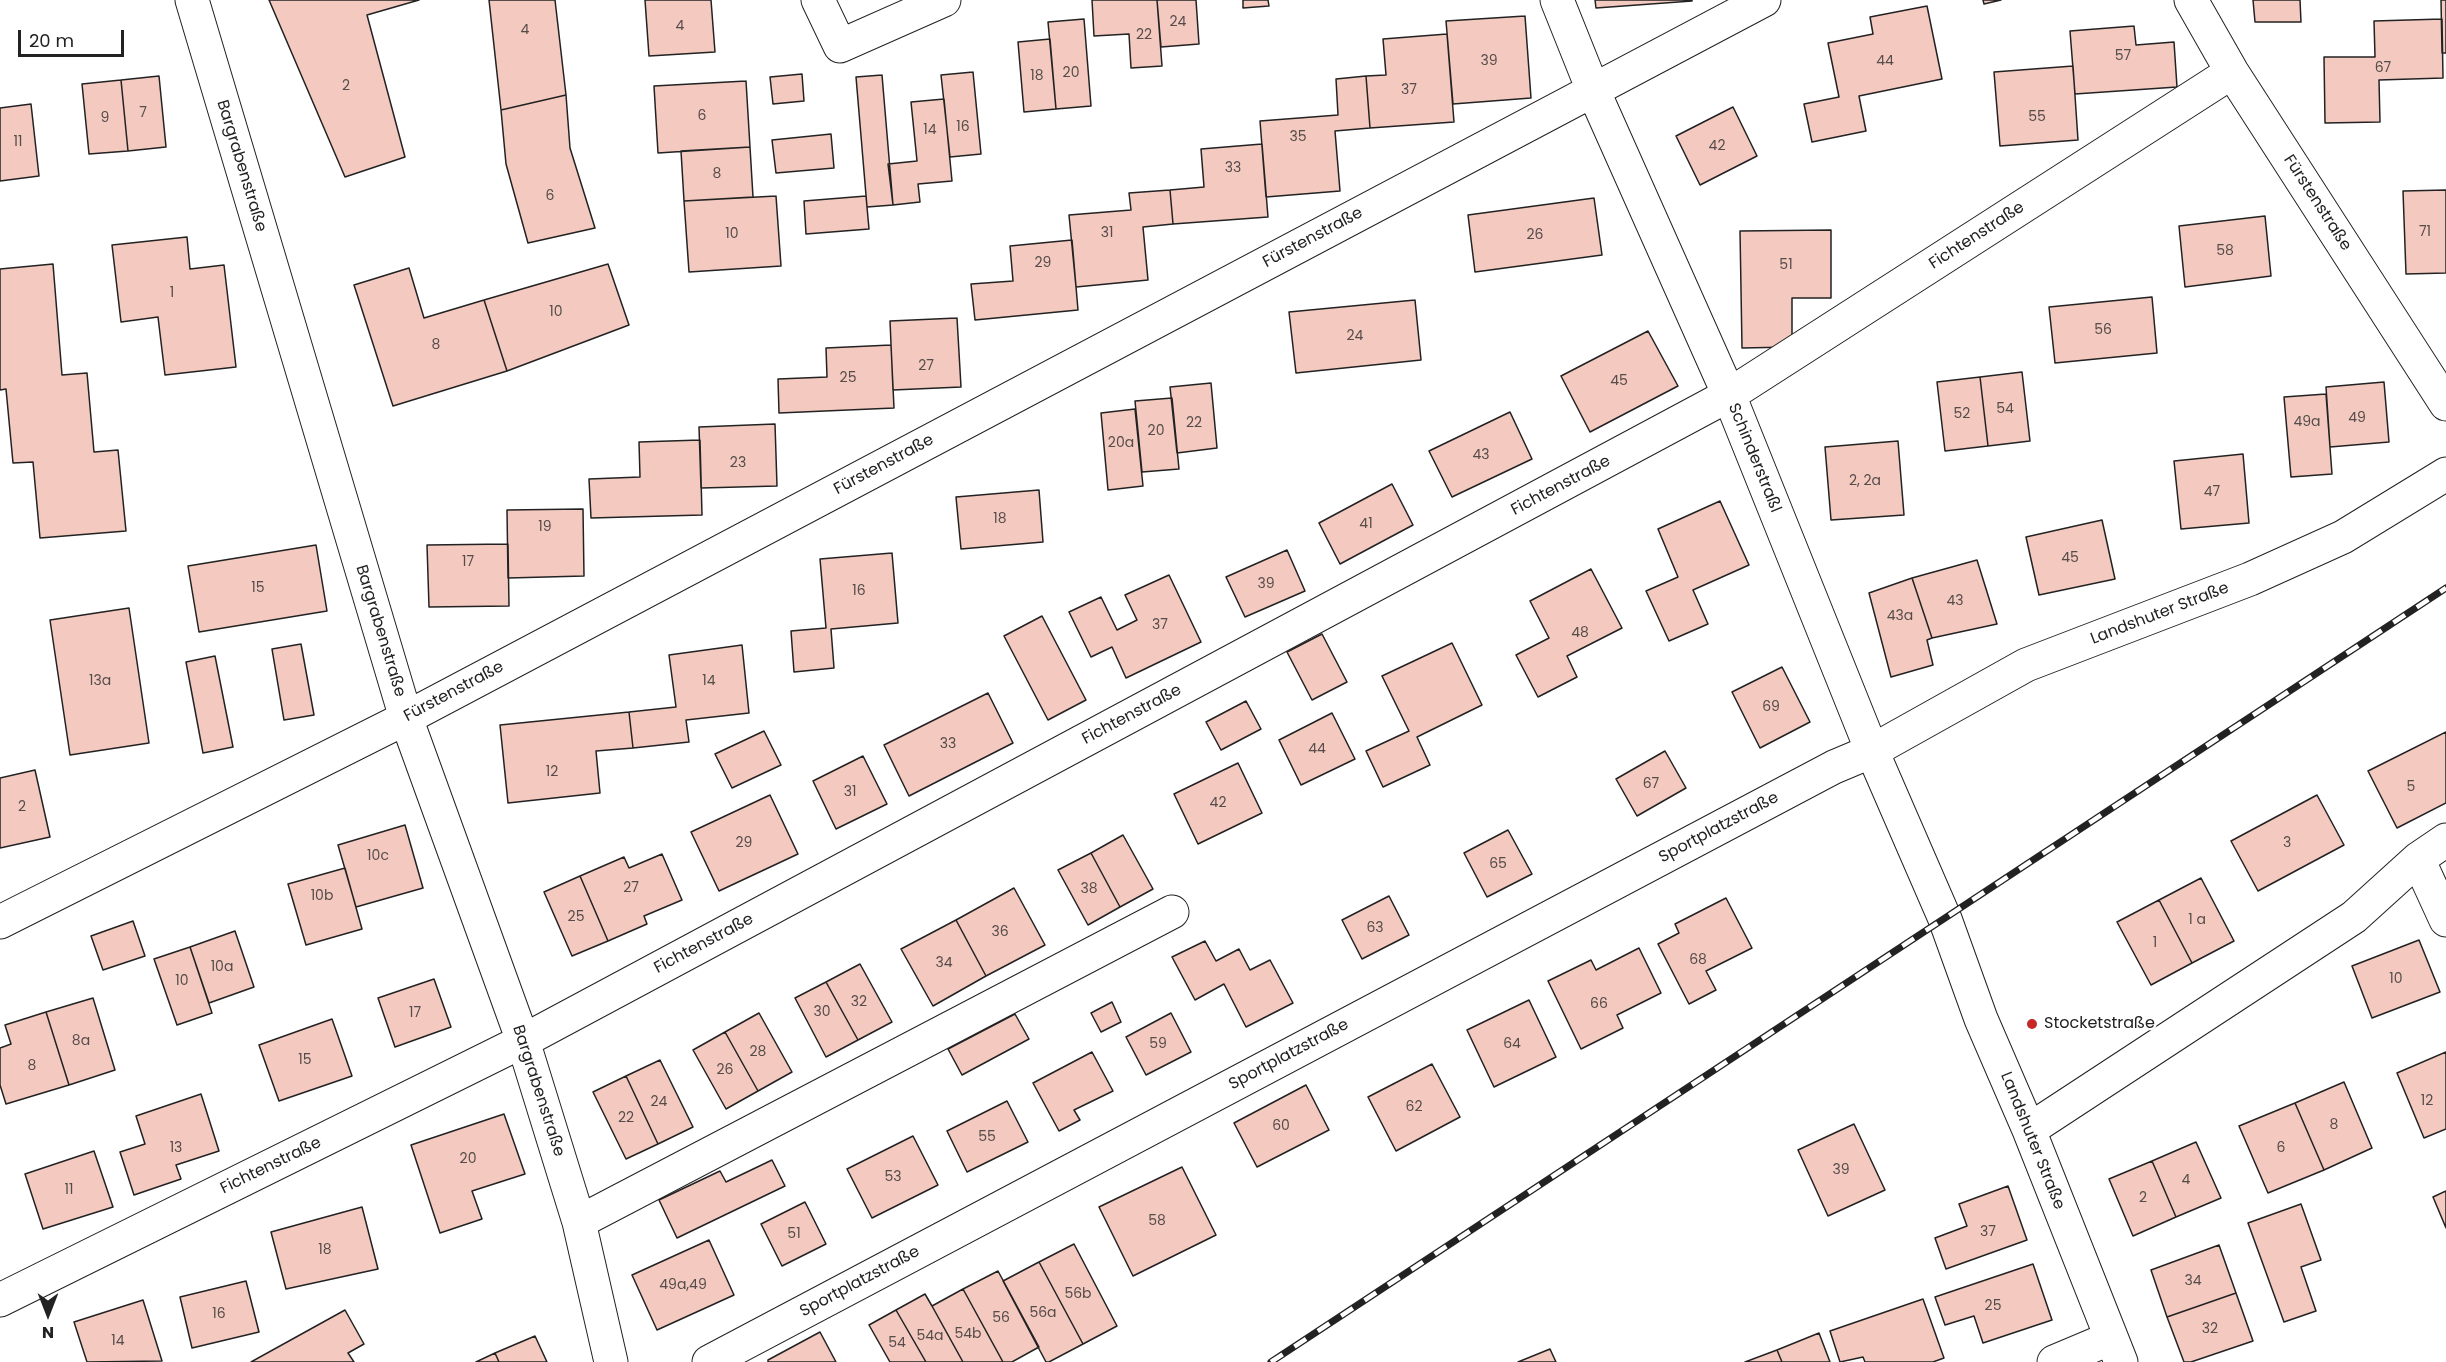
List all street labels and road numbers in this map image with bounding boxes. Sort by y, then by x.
street label: Bargrabenstraße [212,98,270,234]
street label: Fürstenstraße [2279,151,2355,255]
street label: Fichtenstraße [1926,198,2028,274]
street label: Fürstenstraße [1260,204,1366,272]
street label: Schinderstraßl [1723,401,1785,515]
street label: Fürstenstraße [831,431,937,499]
street label: Fichtenstraße [1508,452,1614,520]
street label: Bargrabenstraße [351,563,409,699]
street label: Landshuter Straße [2088,579,2232,649]
street label: Fürstenstraße [401,658,507,726]
street label: Fichtenstraße [1079,681,1185,749]
street label: Sportplatzstraße [1656,788,1782,868]
street label: Fichtenstraße [651,910,757,978]
street label: Sportplatzstraße [1226,1015,1352,1095]
street label: Bargrabenstraße [508,1023,568,1159]
street label: Landshuter Straße [1996,1070,2068,1212]
street label: Fichtenstraße [217,1133,325,1199]
street label: Sportplatzstraße [797,1242,923,1322]

